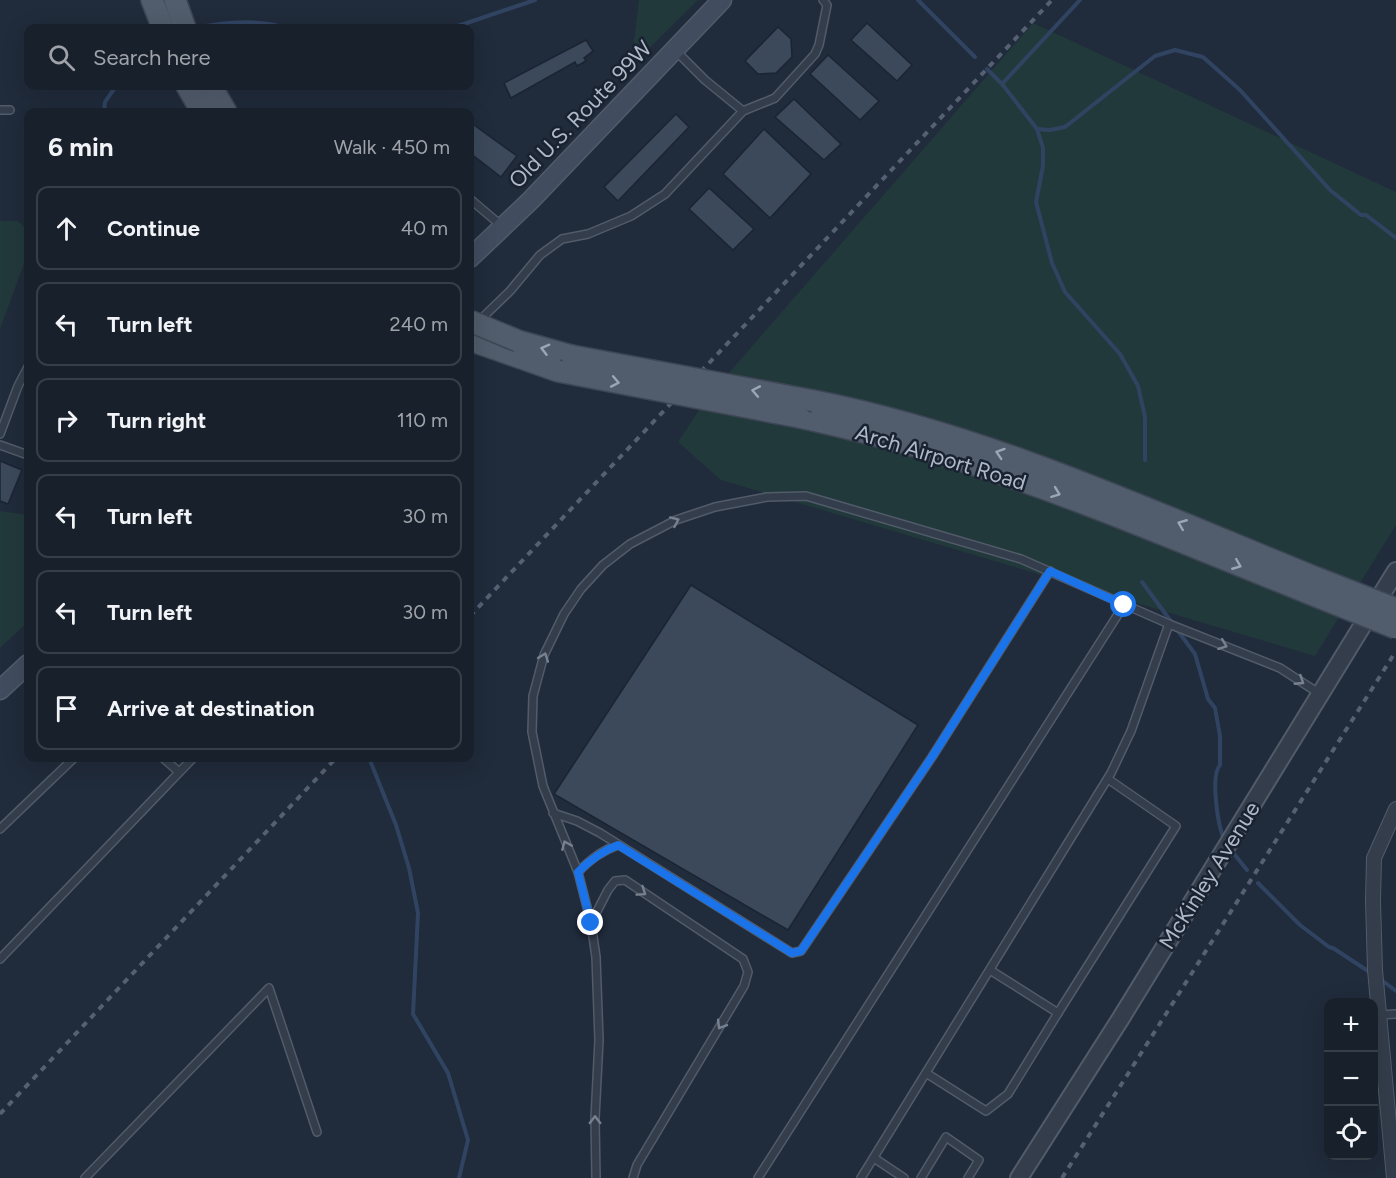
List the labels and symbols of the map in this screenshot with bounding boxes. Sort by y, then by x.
street label: Old U.S. Route 99W [503,35,658,194]
one-way arrow [540,344,551,356]
one-way arrow [610,375,620,388]
one-way arrow [752,385,762,398]
street label: Arch Airport Road [852,419,1029,496]
one-way arrow [995,448,1006,461]
one-way arrow [1050,486,1061,498]
one-way arrow [669,517,680,529]
one-way arrow [1177,519,1188,531]
one-way arrow [1231,558,1242,570]
route start [1110,591,1136,617]
one-way arrow [1217,638,1228,650]
one-way arrow [537,652,550,663]
one-way arrow [1294,673,1304,685]
street label: McKinley Avenue [1153,796,1266,954]
one-way arrow [561,840,573,851]
one-way arrow [636,884,647,895]
route end [577,909,603,935]
one-way arrow [716,1019,728,1029]
one-way arrow [589,1115,601,1124]

